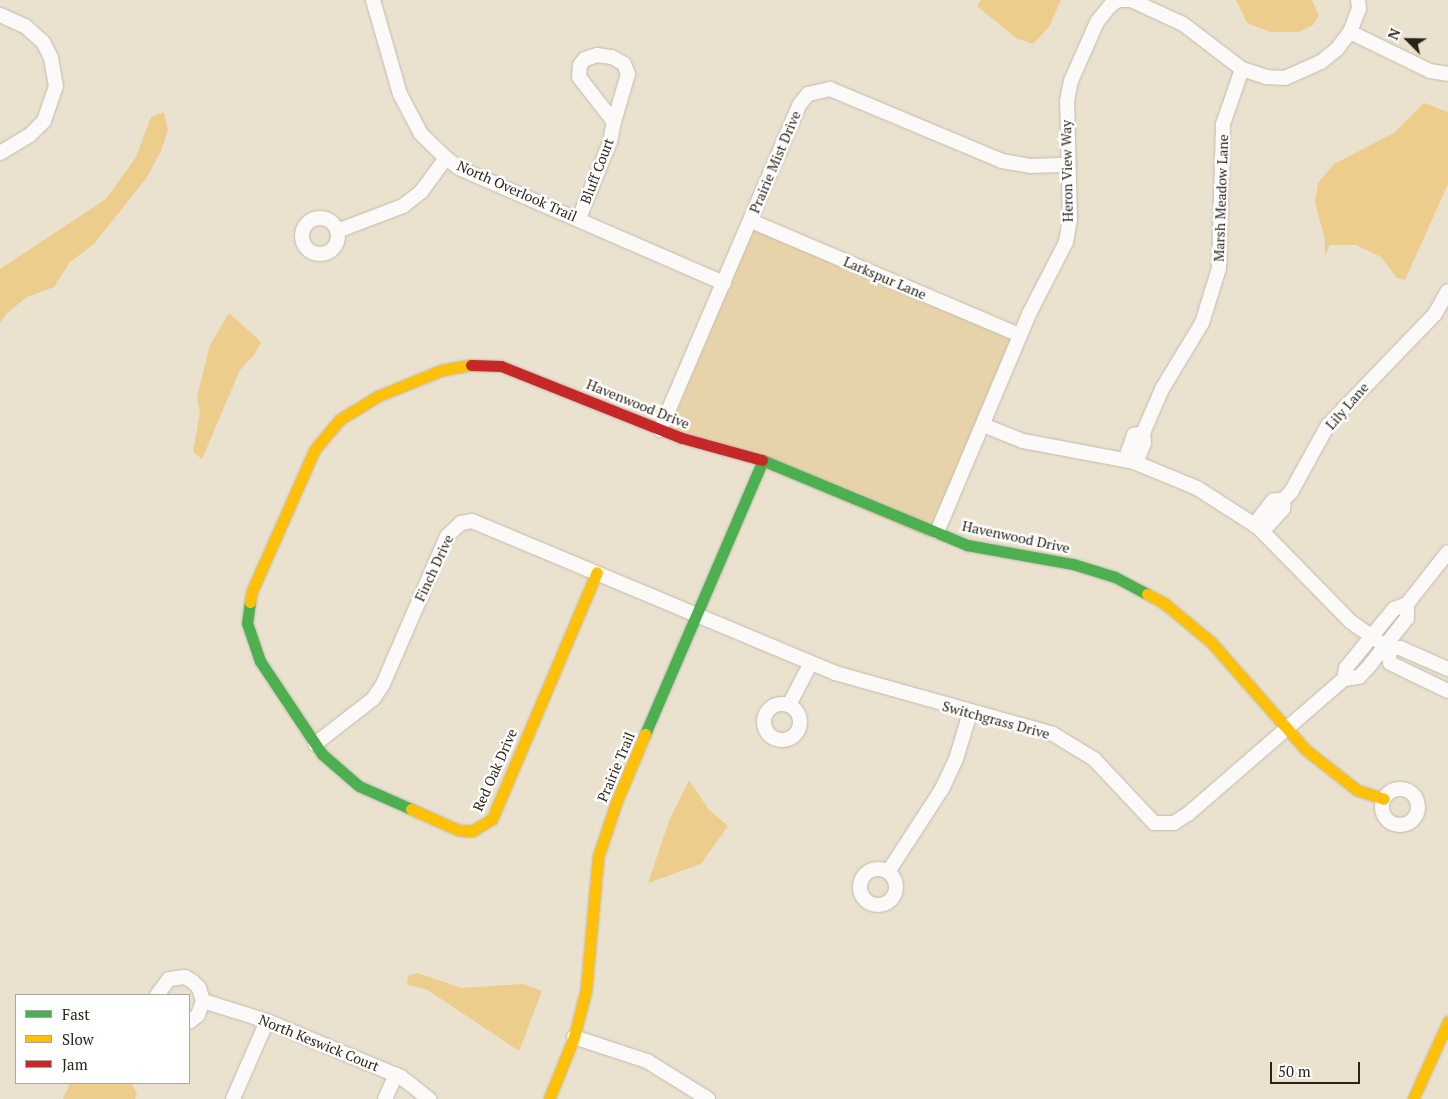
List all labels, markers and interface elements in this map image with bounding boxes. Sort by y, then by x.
north arrow [1383,15,1433,65]
text: N [1383,25,1405,43]
street label: Prairie Mist Drive [746,108,804,216]
street label: Heron View Way [1058,119,1076,223]
street label: Marsh Meadow Lane [1210,134,1232,262]
street label: Bluff Court [577,136,617,206]
street label: North Overlook Trail [455,157,579,225]
street label: Larkspur Lane [841,253,929,303]
street label: Havenwood Drive [584,376,692,432]
street label: Lily Lane [1322,379,1372,433]
street label: Havenwood Drive [961,517,1071,557]
street label: Finch Drive [411,532,457,604]
street label: Switchgrass Drive [940,698,1052,742]
street label: Red Oak Drive [469,726,521,814]
street label: Prairie Trail [594,730,638,804]
legend [15,994,190,1084]
text: Fast [62,1004,90,1024]
street label: North Keswick Court [256,1011,382,1075]
text: Slow [62,1029,94,1049]
scale bar [1273,1052,1363,1084]
text: Jam [62,1054,88,1074]
text: 50 m [1278,1061,1311,1081]

